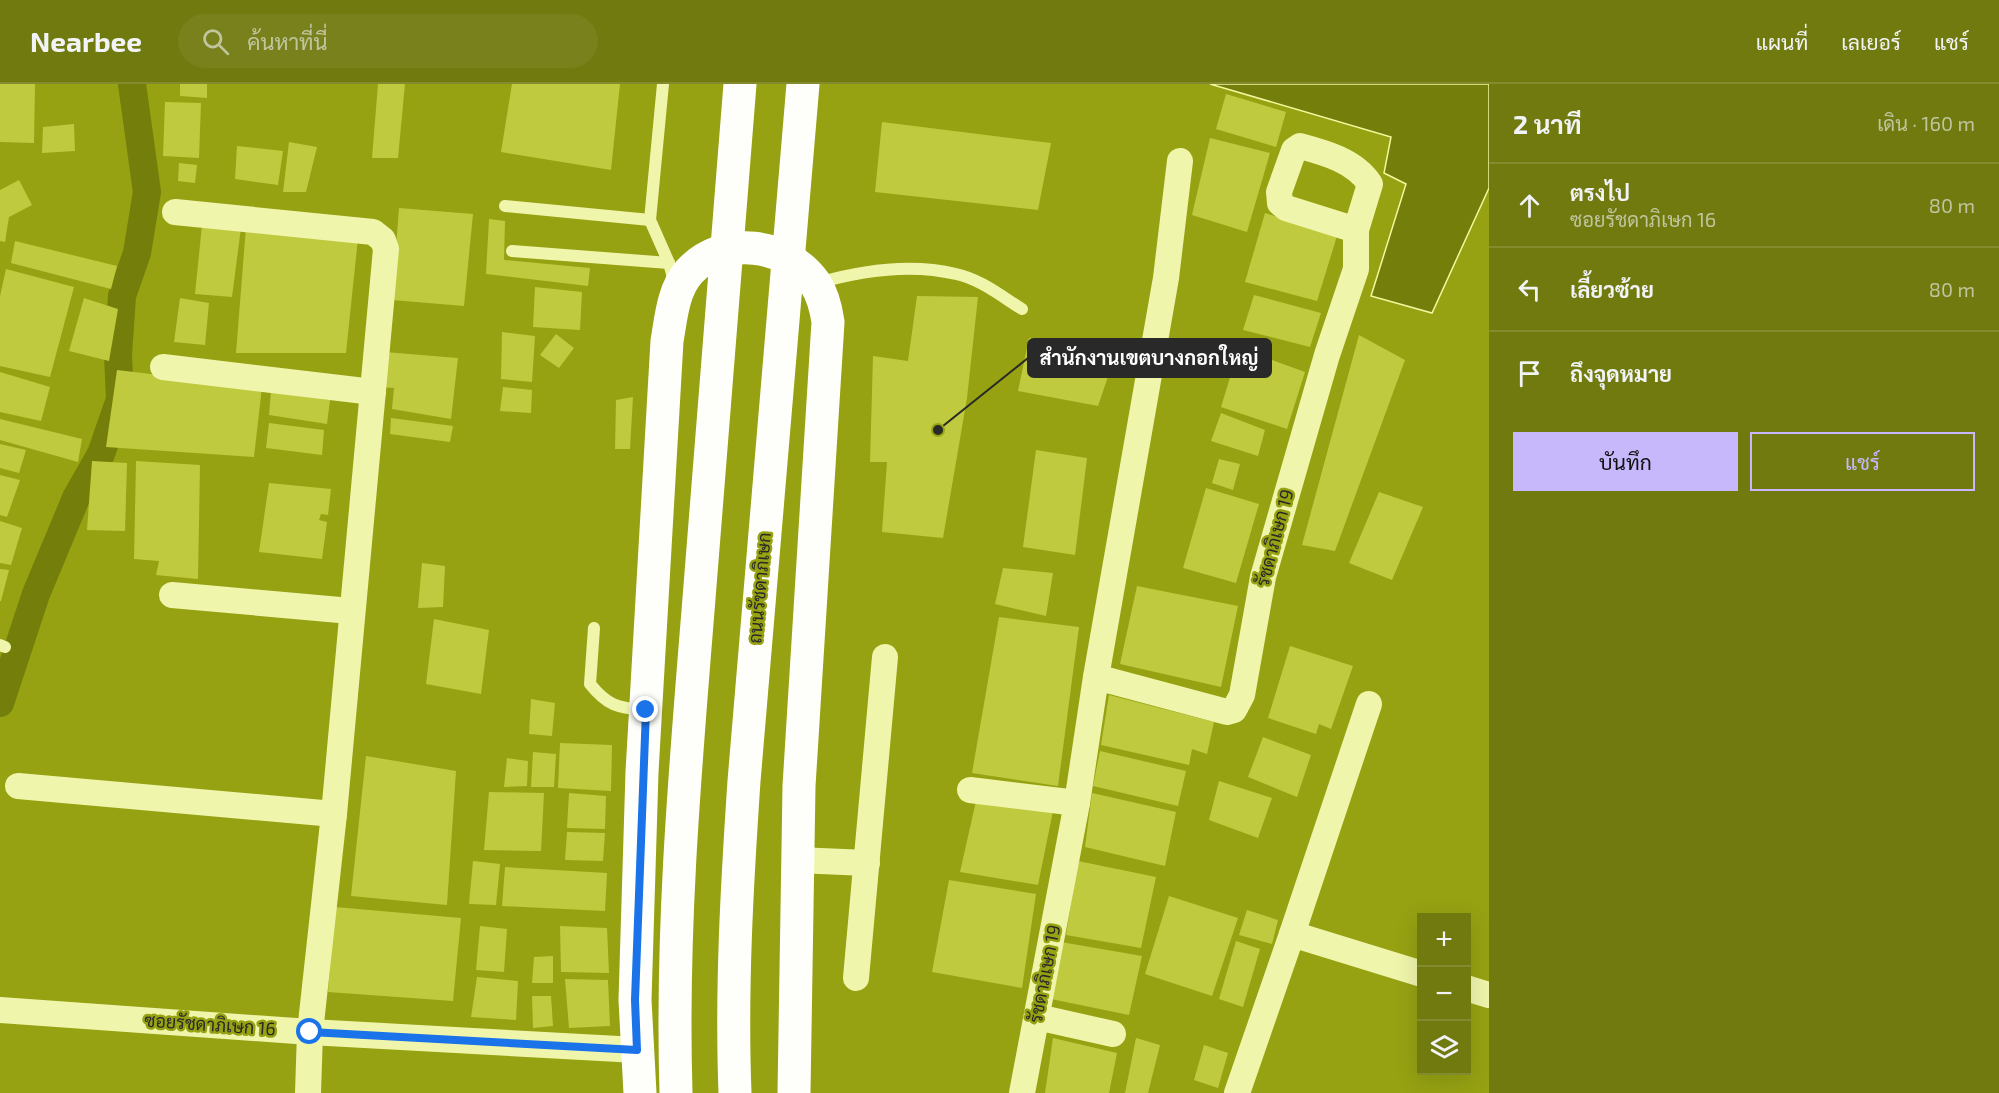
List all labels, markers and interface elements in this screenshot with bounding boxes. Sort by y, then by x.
search box [178,14,598,68]
text: Nearbee [30,24,142,58]
icon: search [199,25,232,58]
text: ค้นหาที่นี่ [247,28,328,54]
text: แผนที่ [1756,29,1808,54]
text: เลเยอร์ [1841,29,1901,54]
text: แชร์ [1934,29,1969,54]
text: 2 นาที [1513,108,1582,139]
text: เดิน · 160 m [1877,111,1975,135]
text: ตรงไป [1570,179,1630,205]
icon: ahead [1513,189,1546,222]
text: 80 m [1929,193,1975,217]
text: ซอยรัชดาภิเษก 16 [1570,207,1716,231]
icon: left [1513,273,1546,306]
text: เลี้ยวซ้าย [1570,276,1654,302]
text: 80 m [1929,277,1975,301]
callout: สำนักงานเขตบางกอกใหญ่ [1028,339,1271,377]
text: สำนักงานเขตบางกอกใหญ่ [1040,344,1258,371]
icon: arrive [1513,357,1546,390]
text: ถึงจุดหมาย [1570,360,1672,386]
button: บันทึก [1513,432,1738,491]
button: แชร์ [1750,432,1975,491]
street label: รัชดาภิเษก 19 [1251,487,1298,589]
street label: ถนนรัชดาภิเษก [743,531,775,644]
route end [632,696,658,722]
map controls [1417,913,1471,1075]
button: + [1417,913,1471,967]
street label: รัชดาภิเษก 19 [1024,923,1064,1025]
button: − [1417,967,1471,1021]
street label: ซอยรัชดาภิเษก 16 [144,1008,277,1040]
route start [296,1018,322,1044]
button: layers [1417,1021,1471,1075]

